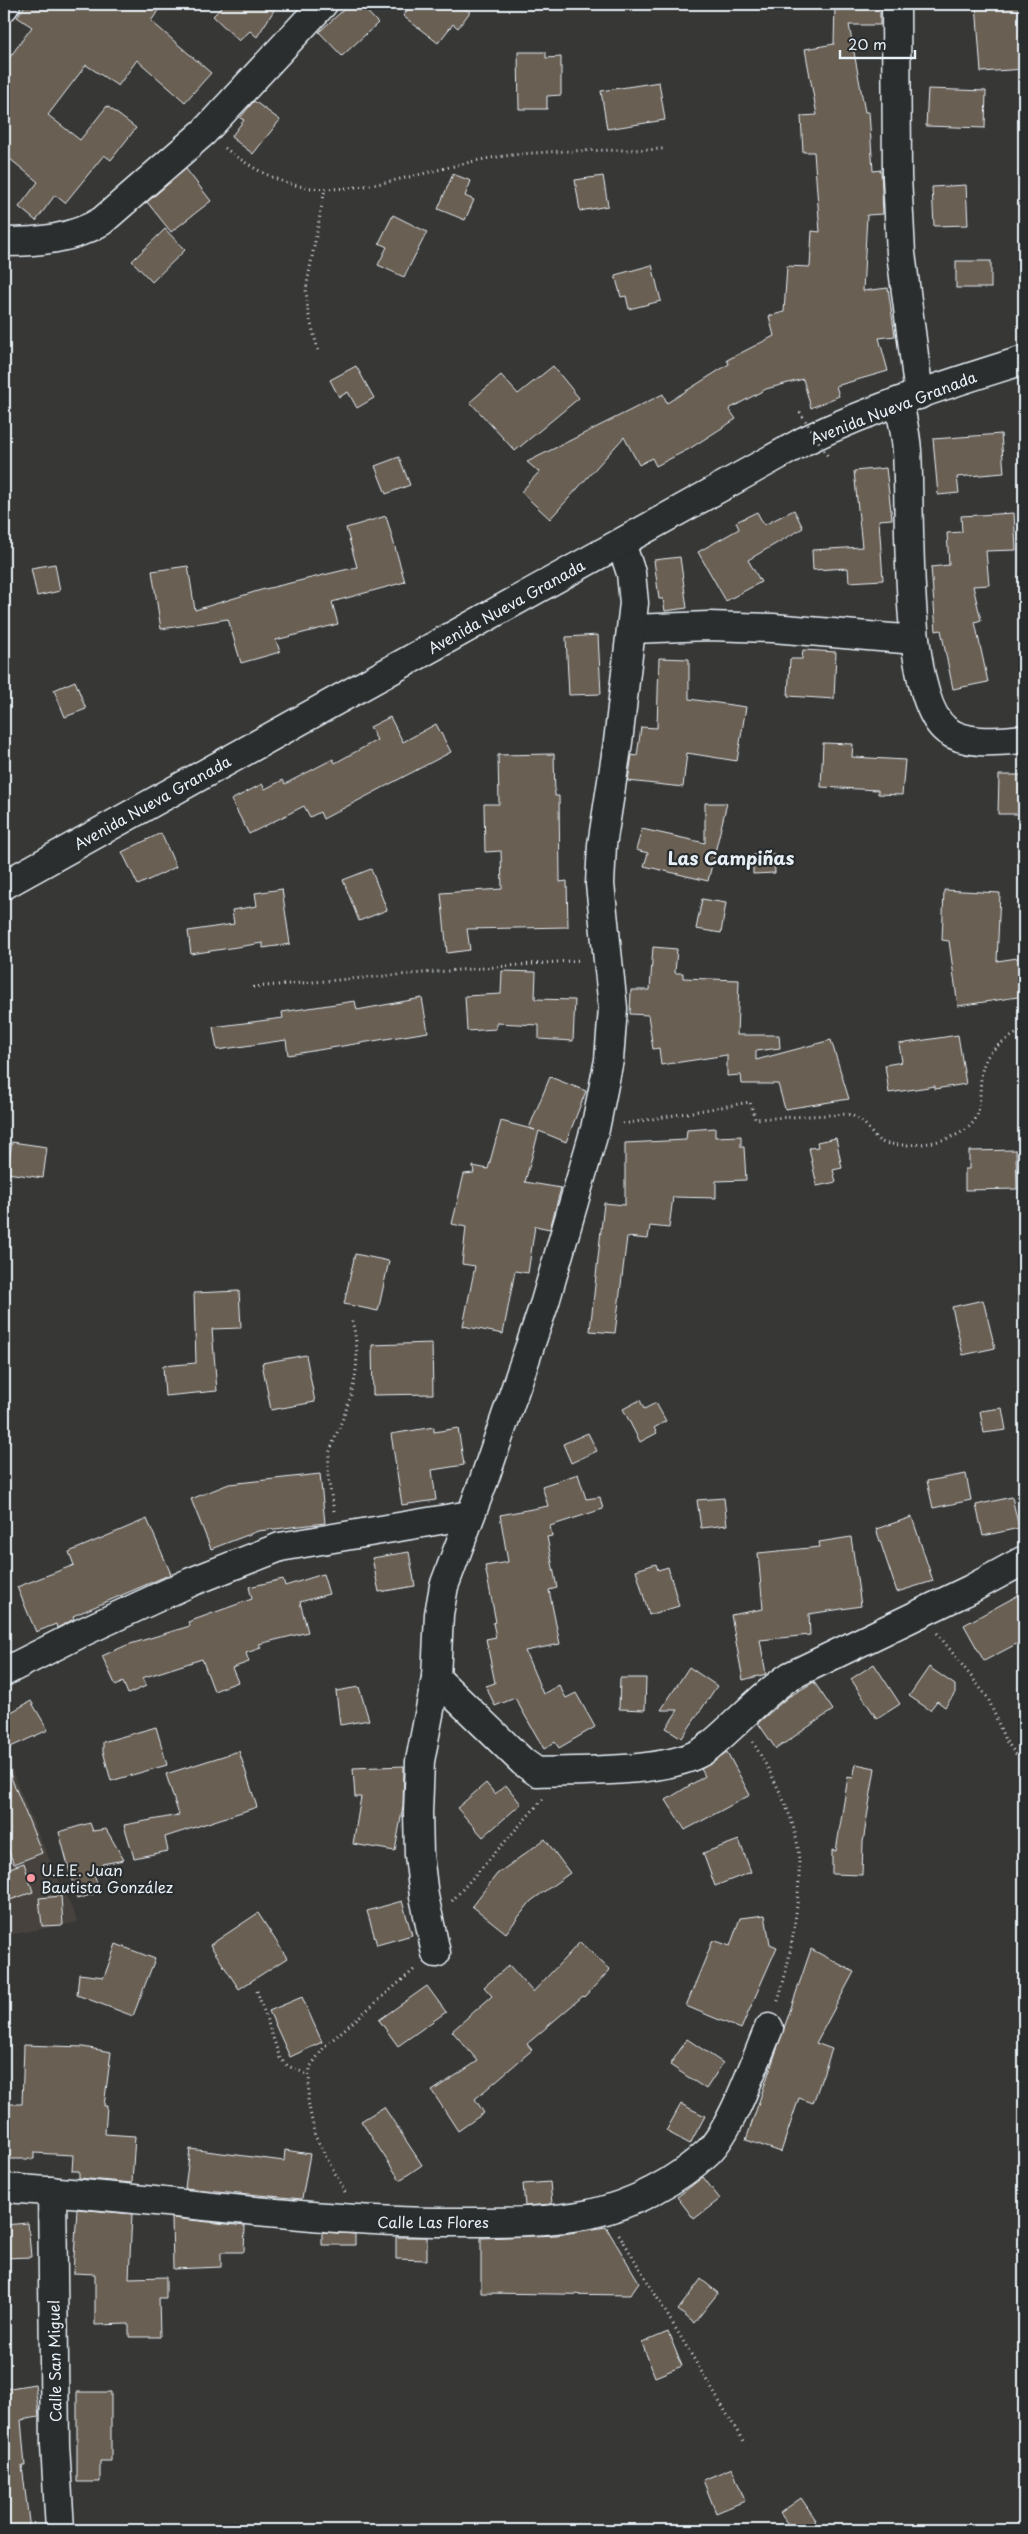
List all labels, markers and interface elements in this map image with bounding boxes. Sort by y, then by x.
scale bar [840,28,916,60]
text: 20 m [848,32,887,55]
street label: Avenida Nueva Granada [806,364,980,449]
street label: Avenida Nueva Granada [423,553,589,659]
street label: Avenida Nueva Granada [69,749,235,855]
district label: Las Campiñas [668,844,795,871]
place label: U.E.E. Juan Bautista González [41,1858,173,1898]
marker: U.E.E. Juan Bautista González [25,1872,37,1884]
street label: Calle Las Flores [377,2210,489,2233]
street label: Calle San Miguel [41,2300,67,2422]

